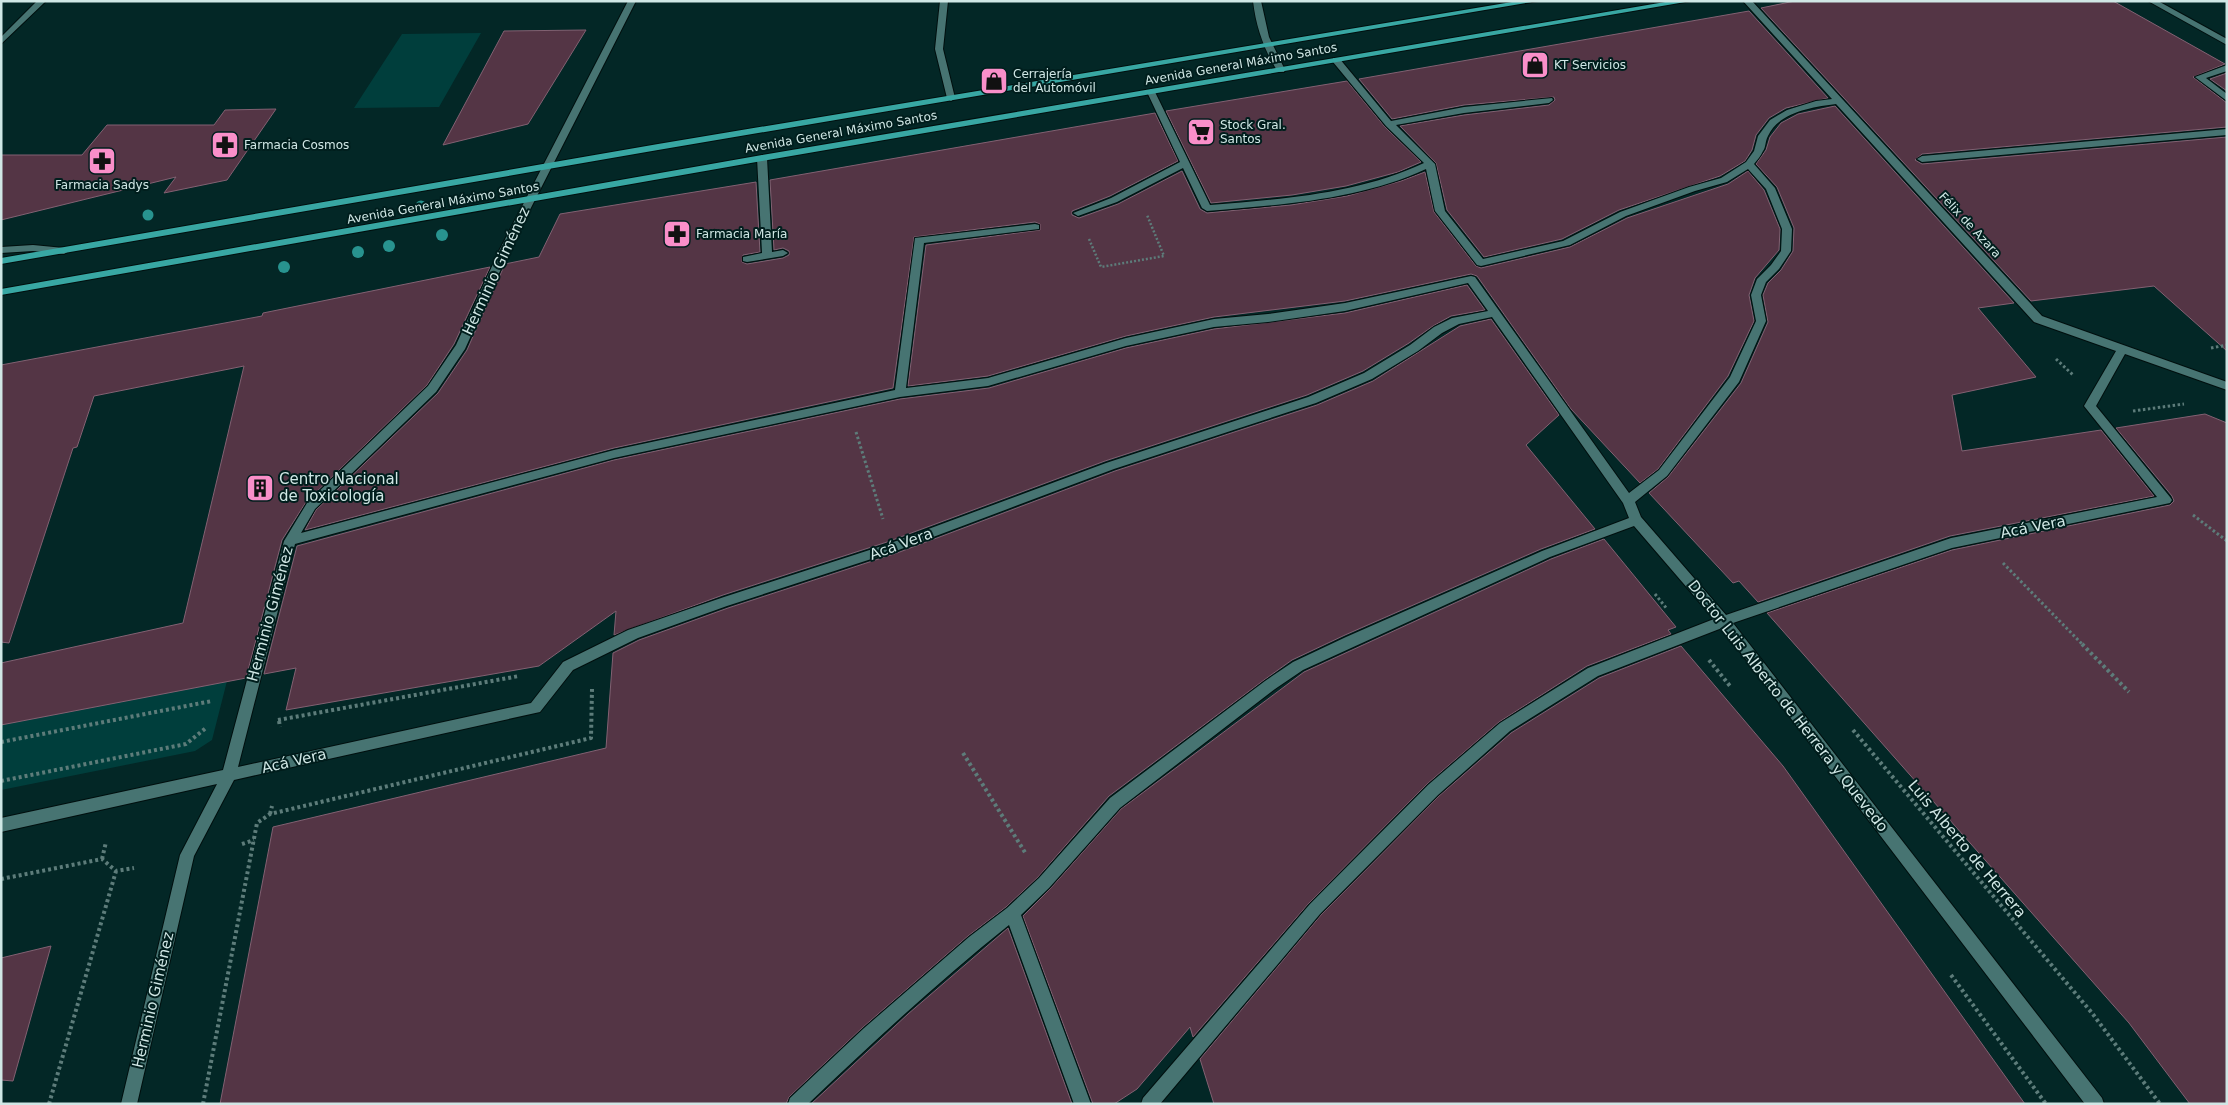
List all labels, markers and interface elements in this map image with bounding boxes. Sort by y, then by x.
street label: Avenida General Máximo Santos [1144,40,1338,88]
shop icon: KT Servicios [1520,50,1550,80]
place label: KT Servicios [1554,58,1626,72]
shop icon: Cerrajería del Automóvil [979,66,1009,96]
place label: Cerrajería del Automóvil [1013,67,1096,95]
street label: Avenida General Máximo Santos [744,108,938,156]
supermarket icon: Stock Gral. Santos [1186,117,1216,147]
place label: Stock Gral. Santos [1220,118,1286,146]
pharmacy icon: Farmacia Cosmos [210,130,240,160]
place label: Farmacia Cosmos [244,138,349,152]
pharmacy icon: Farmacia Sadys [87,146,117,176]
place label: Farmacia Sadys [55,178,149,192]
street label: Avenida General Máximo Santos [346,179,540,227]
street label: Félix de Azara [1936,189,2004,261]
street label: Herminio Giménez [458,204,534,338]
pharmacy icon: Farmacia María [662,219,692,249]
place label: Farmacia María [696,227,787,241]
place label: Centro Nacional de Toxicología [279,470,399,505]
building icon: Centro Nacional de Toxicología [245,473,275,503]
street label: Acá Vera [1999,512,2067,542]
street label: Acá Vera [867,524,935,564]
street label: Herminio Giménez [243,544,297,683]
street label: Doctor Luis Alberto de Herrera y Quevedo [1684,577,1892,835]
street label: Acá Vera [260,745,328,777]
street label: Luis Alberto de Herrera [1904,777,2030,921]
street label: Herminio Giménez [129,930,177,1070]

